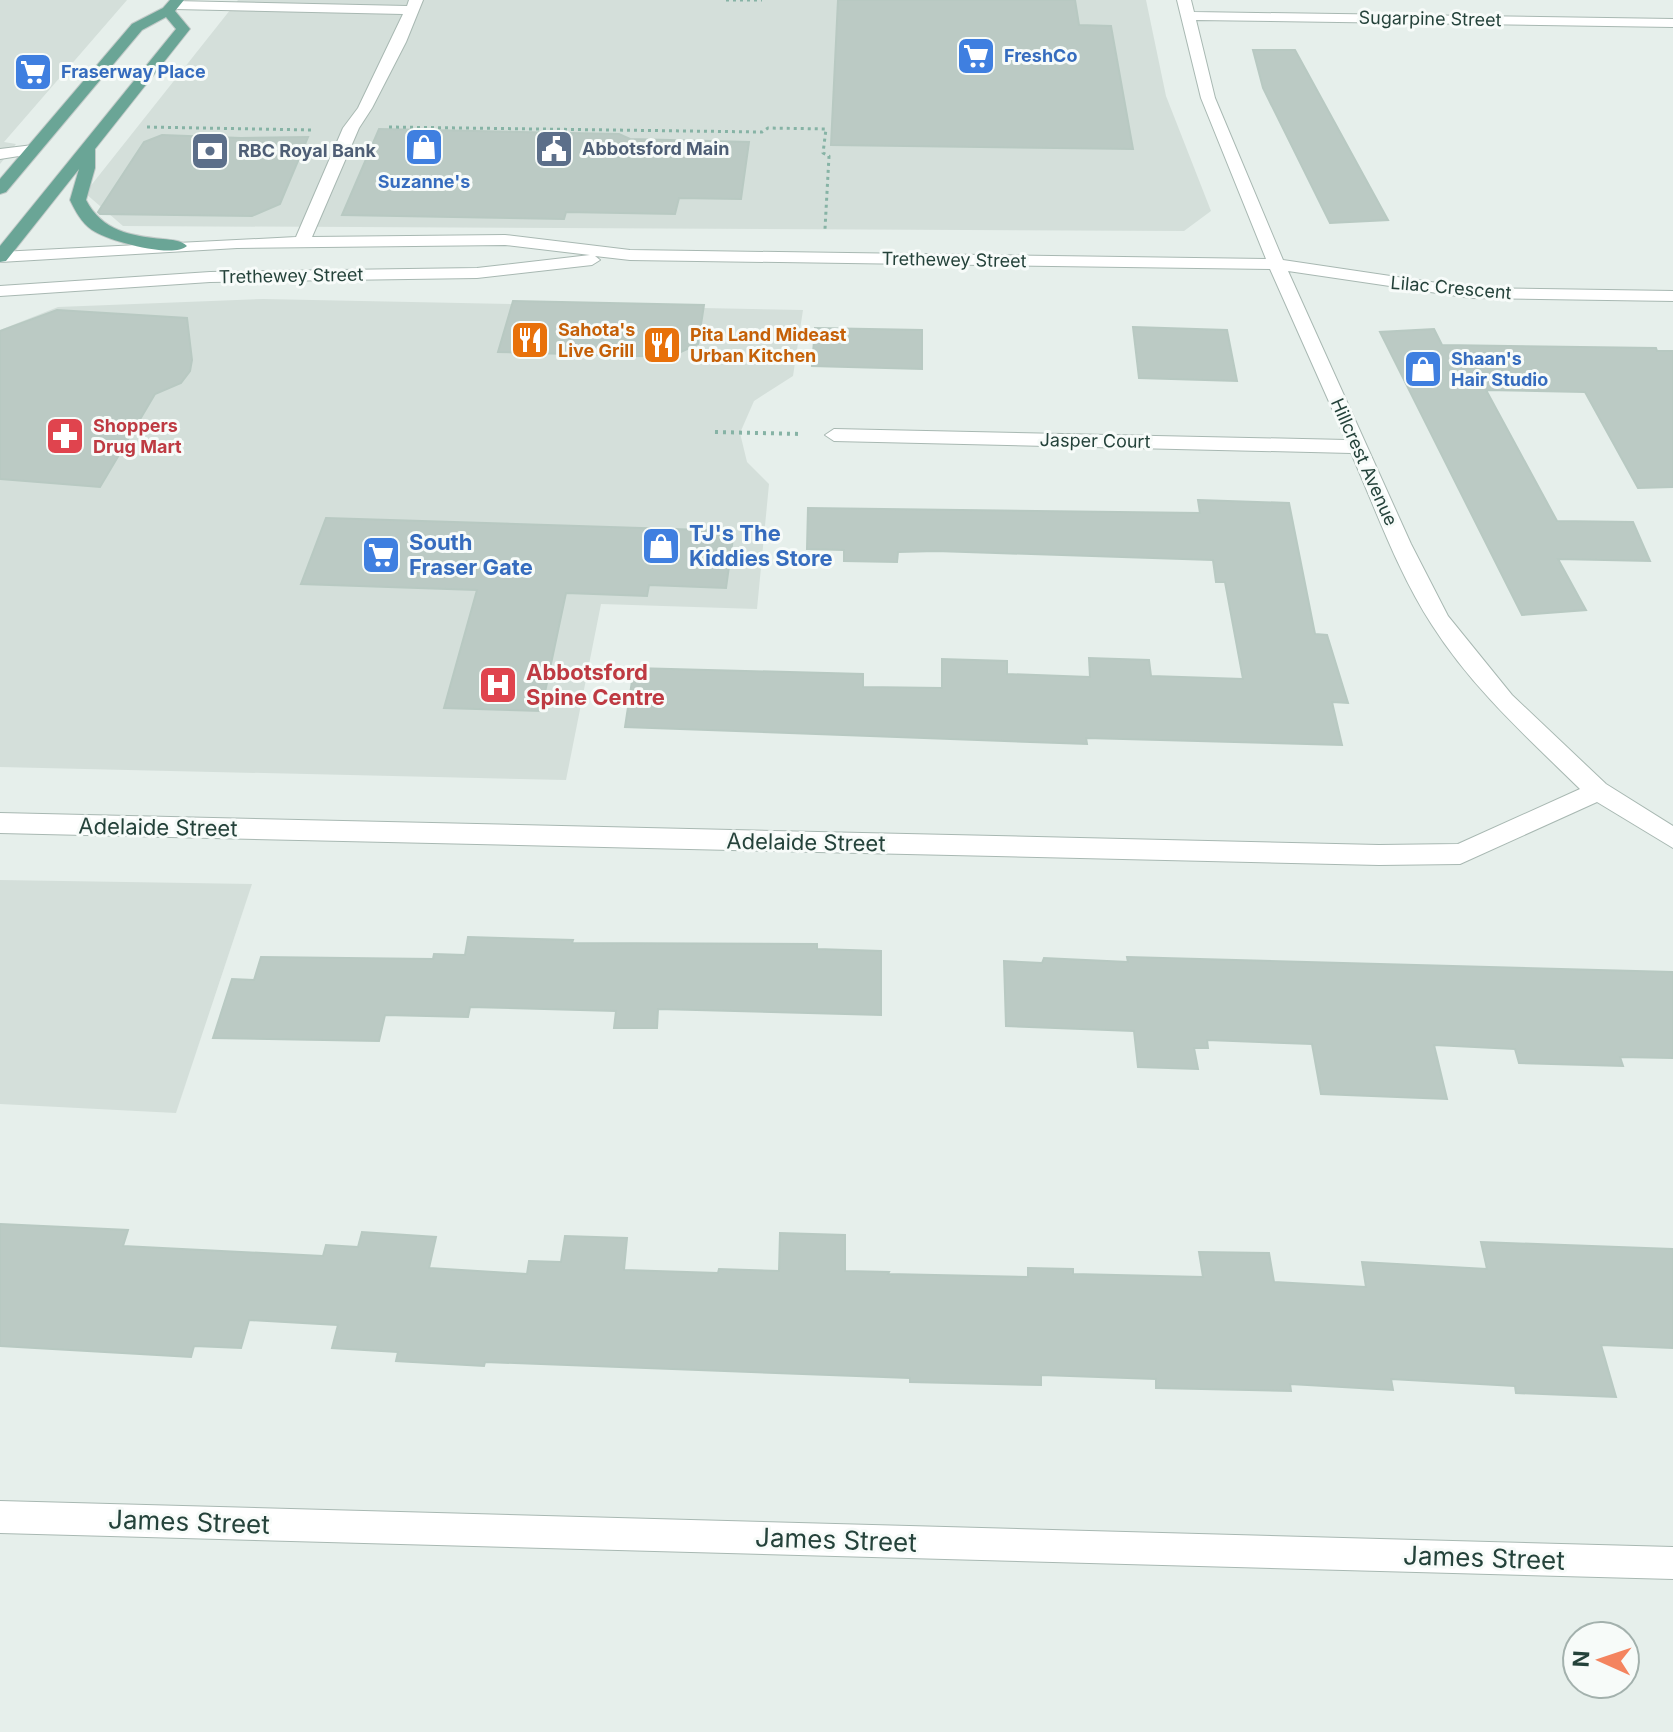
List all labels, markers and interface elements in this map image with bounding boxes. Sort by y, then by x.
street label: Sugarpine Street [1358,7,1502,30]
supermarket icon: FreshCo [955,35,997,77]
place label: FreshCo [1004,45,1077,66]
supermarket icon: Fraserway Place [12,51,54,93]
place label: Fraserway Place [61,61,206,82]
shop icon: Suzanne's [403,126,445,168]
public building icon: Abbotsford Main [533,128,575,170]
bank icon: RBC Royal Bank [189,130,231,172]
place label: Abbotsford Main [582,138,729,159]
place label: RBC Royal Bank [238,140,376,161]
place label: Suzanne's [378,171,470,192]
street label: Trethewey Street [881,248,1027,271]
street label: Trethewey Street [218,264,364,287]
street label: Lilac Crescent [1390,272,1512,303]
restaurant icon: Sahota's Live Grill [509,319,551,361]
place label: Sahota's Live Grill [558,319,635,361]
restaurant icon: Pita Land Mideast Urban Kitchen [641,324,683,366]
place label: Pita Land Mideast Urban Kitchen [690,324,847,366]
shop icon: Shaan's Hair Studio [1402,348,1444,390]
place label: Shaan's Hair Studio [1451,348,1548,390]
street label: Hillcrest Avenue [1327,395,1402,529]
pharmacy icon: Shoppers Drug Mart [44,415,86,457]
place label: Shoppers Drug Mart [93,415,182,457]
street label: Jasper Court [1039,429,1151,452]
place label: TJ's The Kiddies Store [689,520,833,571]
shop icon: TJ's The Kiddies Store [640,525,682,567]
place label: South Fraser Gate [409,529,533,580]
supermarket icon: South Fraser Gate [360,534,402,576]
place label: Abbotsford Spine Centre [526,659,665,710]
hospital icon: Abbotsford Spine Centre [477,664,519,706]
street label: Adelaide Street [78,813,238,841]
street label: Adelaide Street [726,828,886,856]
street label: James Street [108,1503,270,1540]
street label: James Street [755,1521,917,1558]
street label: James Street [1403,1539,1565,1576]
north arrow [1561,1620,1641,1700]
text: N [1568,1650,1594,1668]

